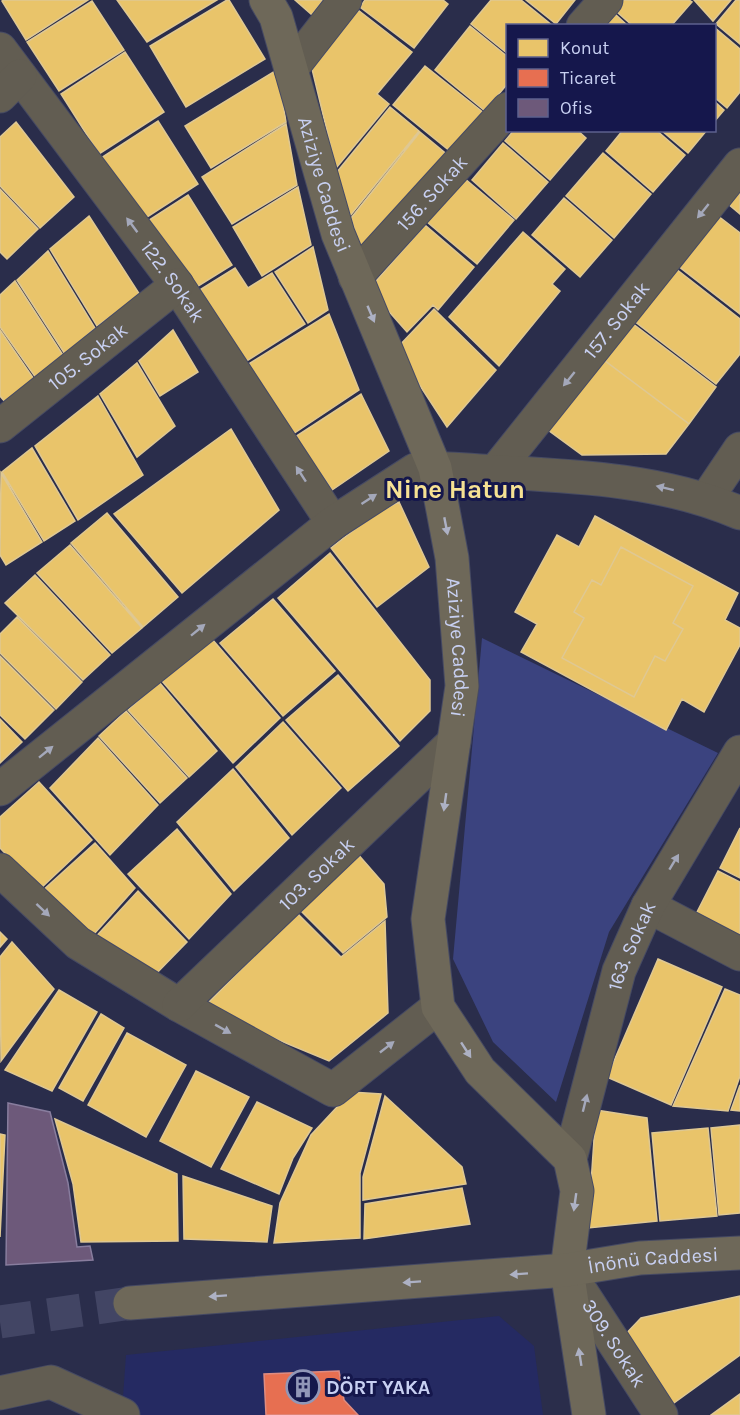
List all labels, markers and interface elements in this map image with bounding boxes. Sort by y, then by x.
legend [506,24,716,132]
text: Konut [560,37,610,59]
text: Ticaret [560,67,616,89]
text: Ofis [560,97,593,119]
street label: Aziziye Caddesi [293,114,355,256]
street label: 156. Sokak [392,150,472,236]
one-way arrow [697,203,710,219]
one-way arrow [127,218,139,233]
street label: 122. Sokak [136,237,209,327]
street label: 157. Sokak [579,277,654,363]
one-way arrow [366,305,375,322]
street label: 105. Sokak [44,318,132,395]
one-way arrow [563,372,575,387]
one-way arrow [295,465,306,482]
district label: Nine Hatun [385,474,525,505]
one-way arrow [656,483,674,493]
one-way arrow [361,494,377,505]
one-way arrow [442,516,451,535]
street label: Aziziye Caddesi [442,577,473,719]
one-way arrow [190,624,206,637]
one-way arrow [38,747,53,759]
one-way arrow [441,793,450,812]
street label: 103. Sokak [274,833,359,915]
one-way arrow [669,853,679,870]
street label: 163. Sokak [603,898,661,993]
one-way arrow [35,903,50,916]
one-way arrow [214,1024,231,1034]
one-way arrow [379,1041,395,1054]
one-way arrow [461,1042,472,1058]
one-way arrow [581,1093,590,1111]
one-way arrow [571,1193,580,1212]
street label: İnönü Caddesi [586,1243,719,1278]
one-way arrow [509,1269,528,1279]
one-way arrow [403,1277,422,1287]
one-way arrow [208,1292,227,1301]
street label: 309. Sokak [577,1295,651,1392]
one-way arrow [576,1348,585,1367]
building icon: DÖRT YAKA [285,1369,321,1405]
place label: DÖRT YAKA [326,1376,431,1399]

